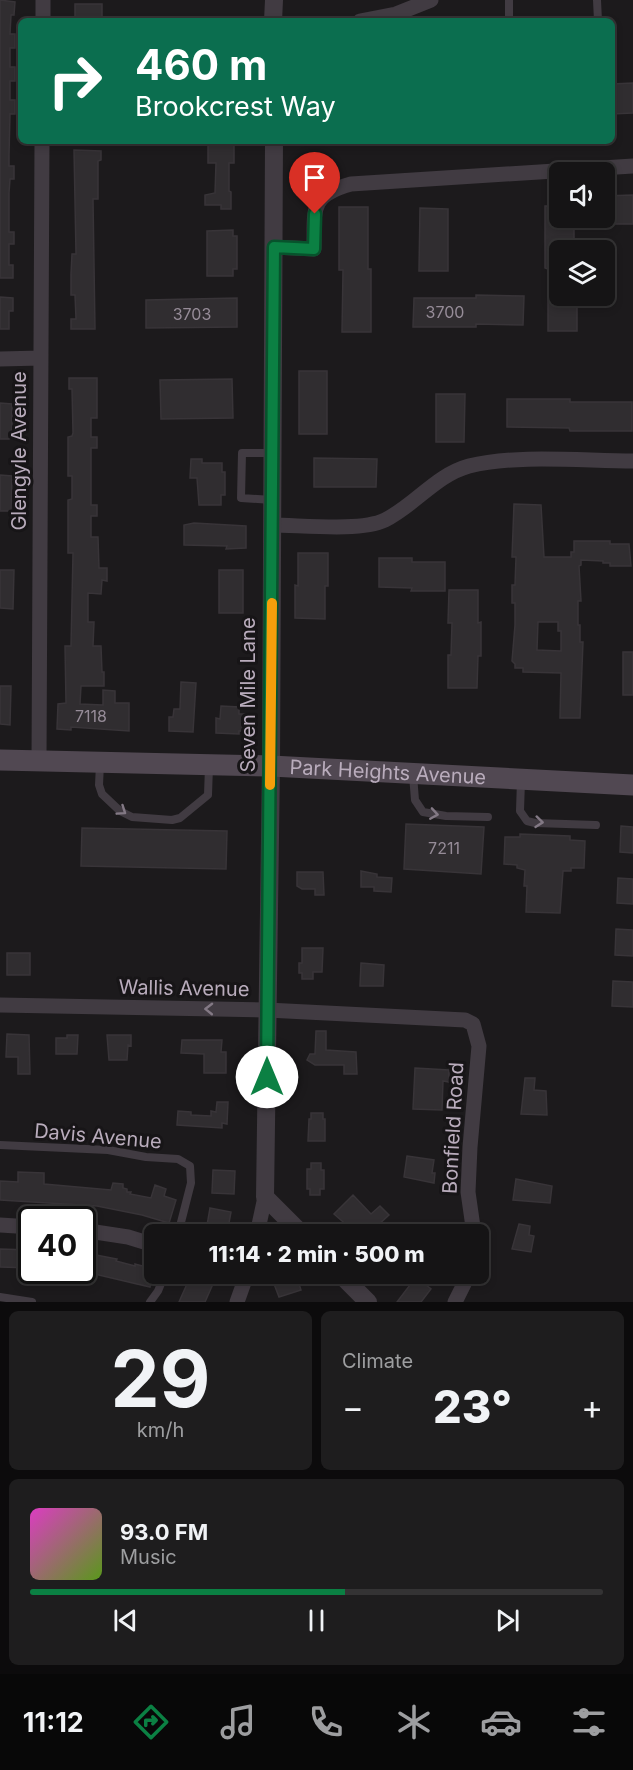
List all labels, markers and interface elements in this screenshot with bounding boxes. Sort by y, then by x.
text: 460 m [135,39,267,90]
icon: right [36,42,114,120]
text: Brookcrest Way [135,90,336,123]
pin [289,152,340,214]
icon: arrive [298,161,331,194]
map controls [549,162,615,306]
button: sound [549,162,615,228]
button: layers [549,240,615,306]
house number: 3700 [426,302,464,322]
house number: 3703 [173,304,211,324]
street label: Glengyle Avenue [7,371,31,531]
street label: Seven Mile Lane [236,617,260,773]
house number: 7118 [75,706,107,726]
street label: Park Heights Avenue [289,755,487,789]
one-way arrow [115,804,126,815]
one-way arrow [430,808,439,820]
one-way arrow [535,815,544,828]
house number: 7211 [428,838,460,858]
street label: Wallis Avenue [118,975,250,1001]
one-way arrow [204,1003,213,1015]
position arrow [235,1045,299,1109]
street label: Bonfield Road [438,1062,468,1194]
street label: Davis Avenue [33,1118,163,1154]
speed limit sign: 40 [18,1206,96,1284]
text: 11:14 · 2 min · 500 m [208,1241,425,1267]
text: 29 [111,1331,210,1426]
text: Climate [342,1349,413,1373]
text: 23° [433,1379,512,1434]
text: − [342,1387,364,1427]
text: + [581,1387,603,1427]
text: km/h [137,1418,184,1442]
text: 93.0 FM [120,1519,208,1545]
text: Music [120,1545,177,1569]
icon: previous [109,1604,142,1637]
icon: pause [300,1604,333,1637]
icon: next [491,1604,524,1637]
icon: directions [130,1701,172,1743]
icon: music [217,1701,259,1743]
icon: phone [305,1701,347,1743]
icon: climate [393,1701,435,1743]
icon: car [480,1701,522,1743]
icon: filters [568,1701,610,1743]
text: 11:12 [23,1706,84,1739]

